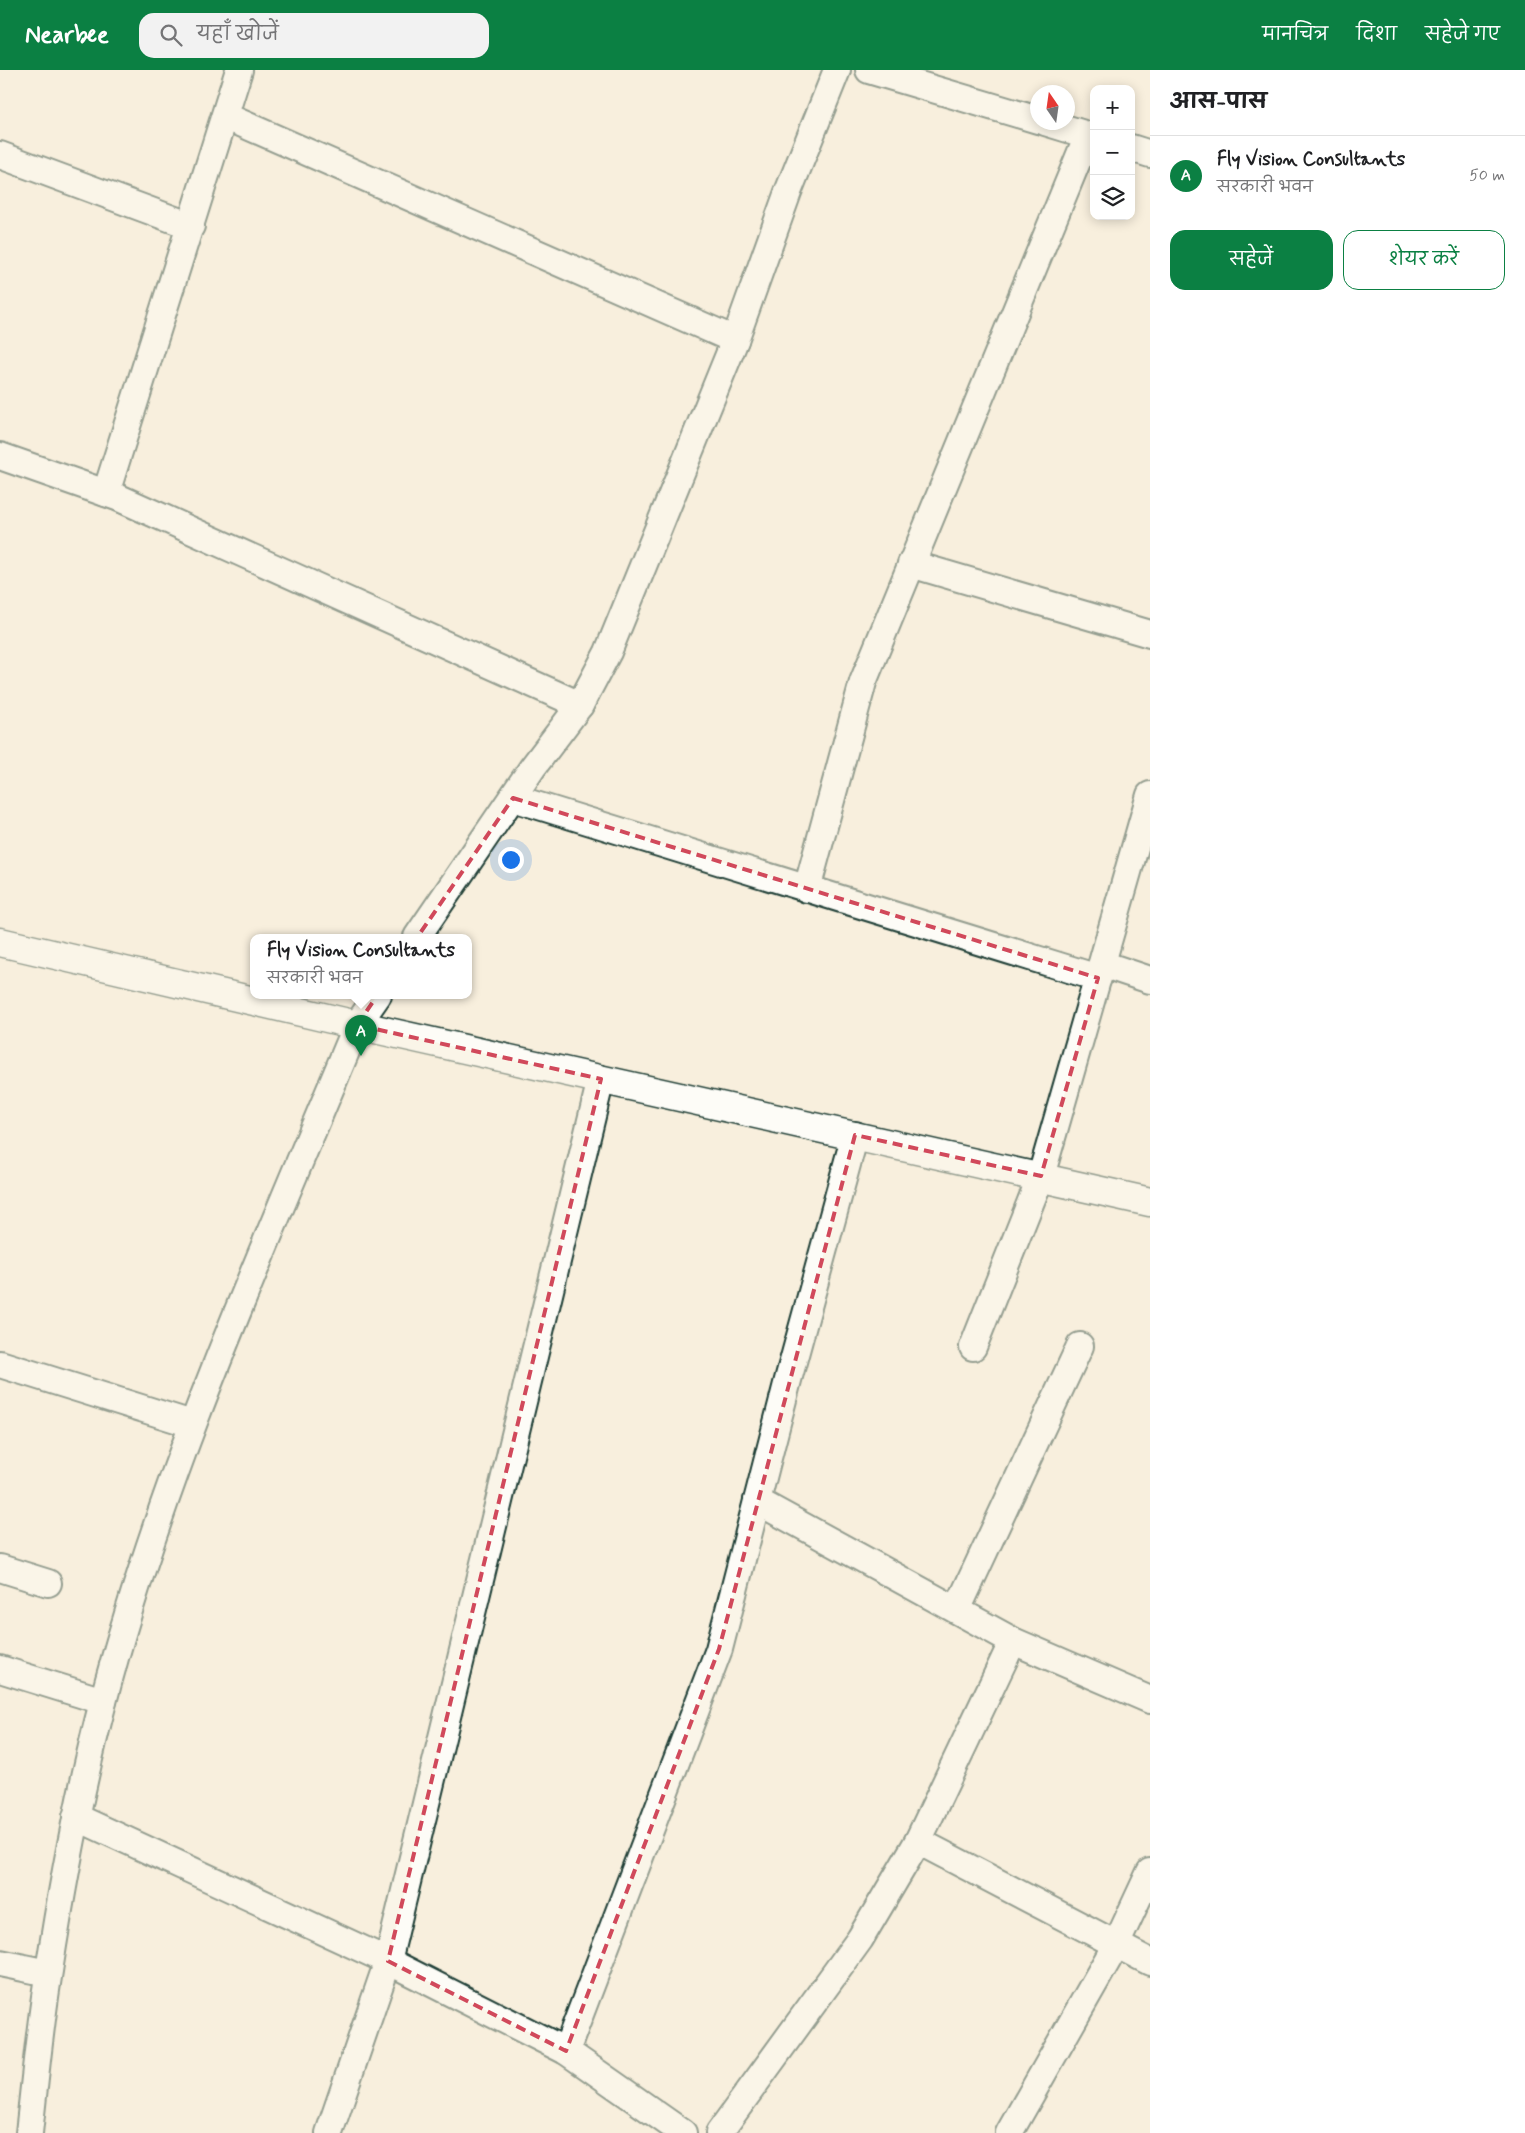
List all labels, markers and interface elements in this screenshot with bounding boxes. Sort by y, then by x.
search box [139,13,489,58]
text: Nearbee [25,20,109,51]
icon: search [157,21,185,49]
text: यहाँ खोजें [197,22,279,47]
text: मानचित्र [1262,23,1328,47]
text: दिशा [1356,23,1397,47]
text: सहेजे गए [1425,23,1500,47]
north arrow [1030,85,1075,130]
map controls [1090,85,1135,220]
button: + [1090,85,1135,130]
text: आस-पास [1170,88,1267,116]
button: − [1090,130,1135,175]
text: Fly Vision Consultants [1217,147,1405,172]
text: A [1181,165,1191,186]
text: 50 m [1469,165,1505,186]
button: layers [1090,175,1135,220]
text: सरकारी भवन [1217,177,1313,198]
button: सहेजें [1170,230,1333,290]
button: शेयर करें [1343,230,1505,290]
your location [498,847,524,873]
popup [250,934,472,999]
text: Fly Vision Consultants [267,938,455,963]
text: सरकारी भवन [267,968,363,989]
pin: A [345,1015,377,1056]

